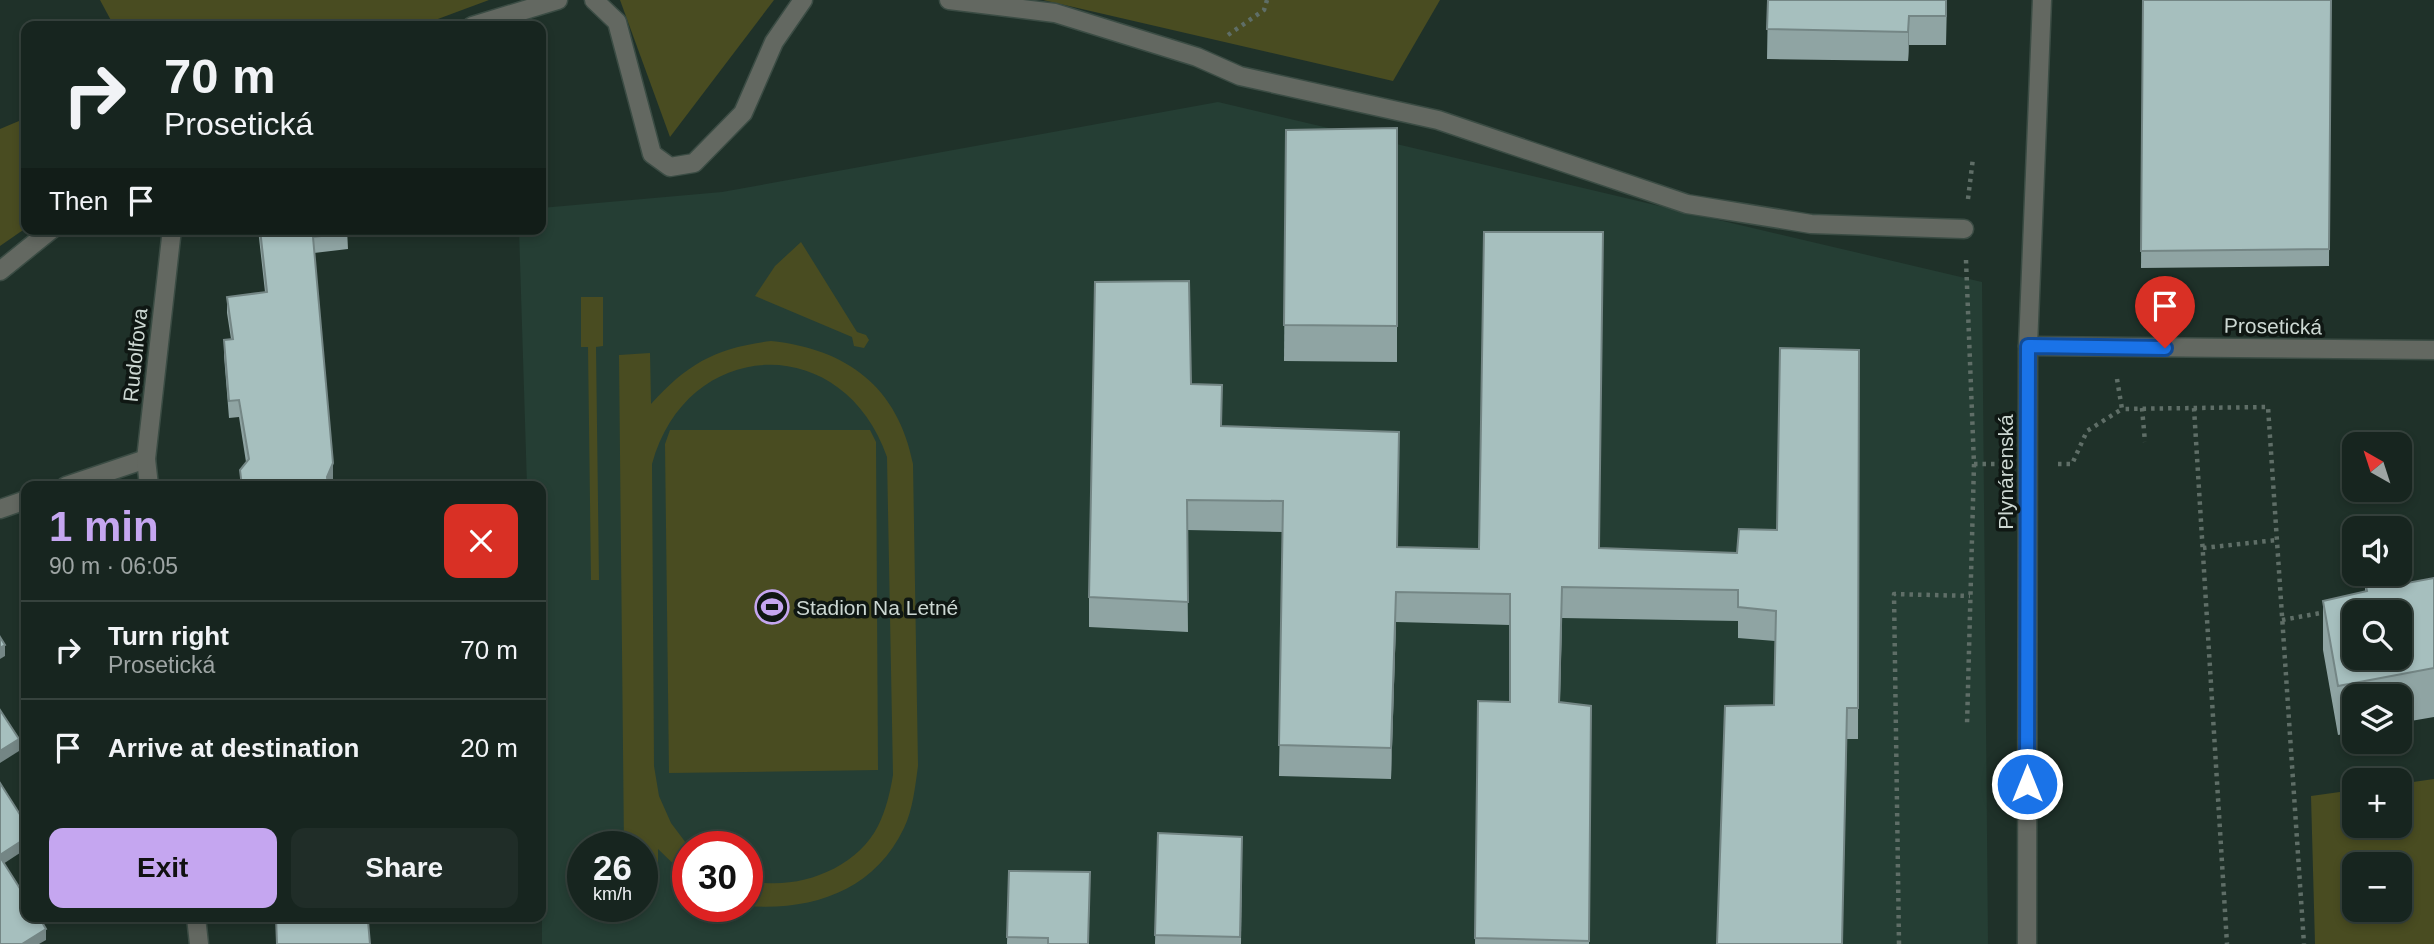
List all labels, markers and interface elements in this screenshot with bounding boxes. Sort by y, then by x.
icon: right [49,49,140,140]
text: 70 m [164,49,276,103]
text: Prosetická [164,106,313,142]
icon: arrive [122,182,160,220]
text: Then [49,186,108,216]
pin [2135,276,2195,348]
icon: arrive [2146,287,2184,325]
street label: Rudolfova [119,306,151,403]
street label: Prosetická [2224,314,2323,338]
street label: Plynárenská [1994,414,2017,530]
north arrow [2342,432,2412,502]
map controls [2342,432,2412,922]
text: 1 min [49,503,159,550]
button: close [444,504,518,578]
button: sound [2342,516,2412,586]
text: 90 m · 06:05 [49,553,178,579]
sports icon: Stadion Na Letné [753,588,791,626]
place label: Stadion Na Letné [796,596,958,619]
button: search [2342,600,2412,670]
text: Turn right [108,621,229,651]
icon: right [49,631,87,669]
text: 70 m [460,635,518,665]
text: Prosetická [108,652,215,678]
button: layers [2342,684,2412,754]
icon: arrive [49,729,87,767]
text: Arrive at destination [108,733,359,763]
text: 20 m [460,733,518,763]
position arrow [1990,747,2064,821]
button: + [2342,768,2412,838]
button: Exit [49,828,277,908]
button: Share [291,828,518,908]
speed limit sign: 30 [672,831,763,922]
text: 26 [593,848,632,887]
button: − [2342,852,2412,922]
text: km/h [593,884,632,904]

